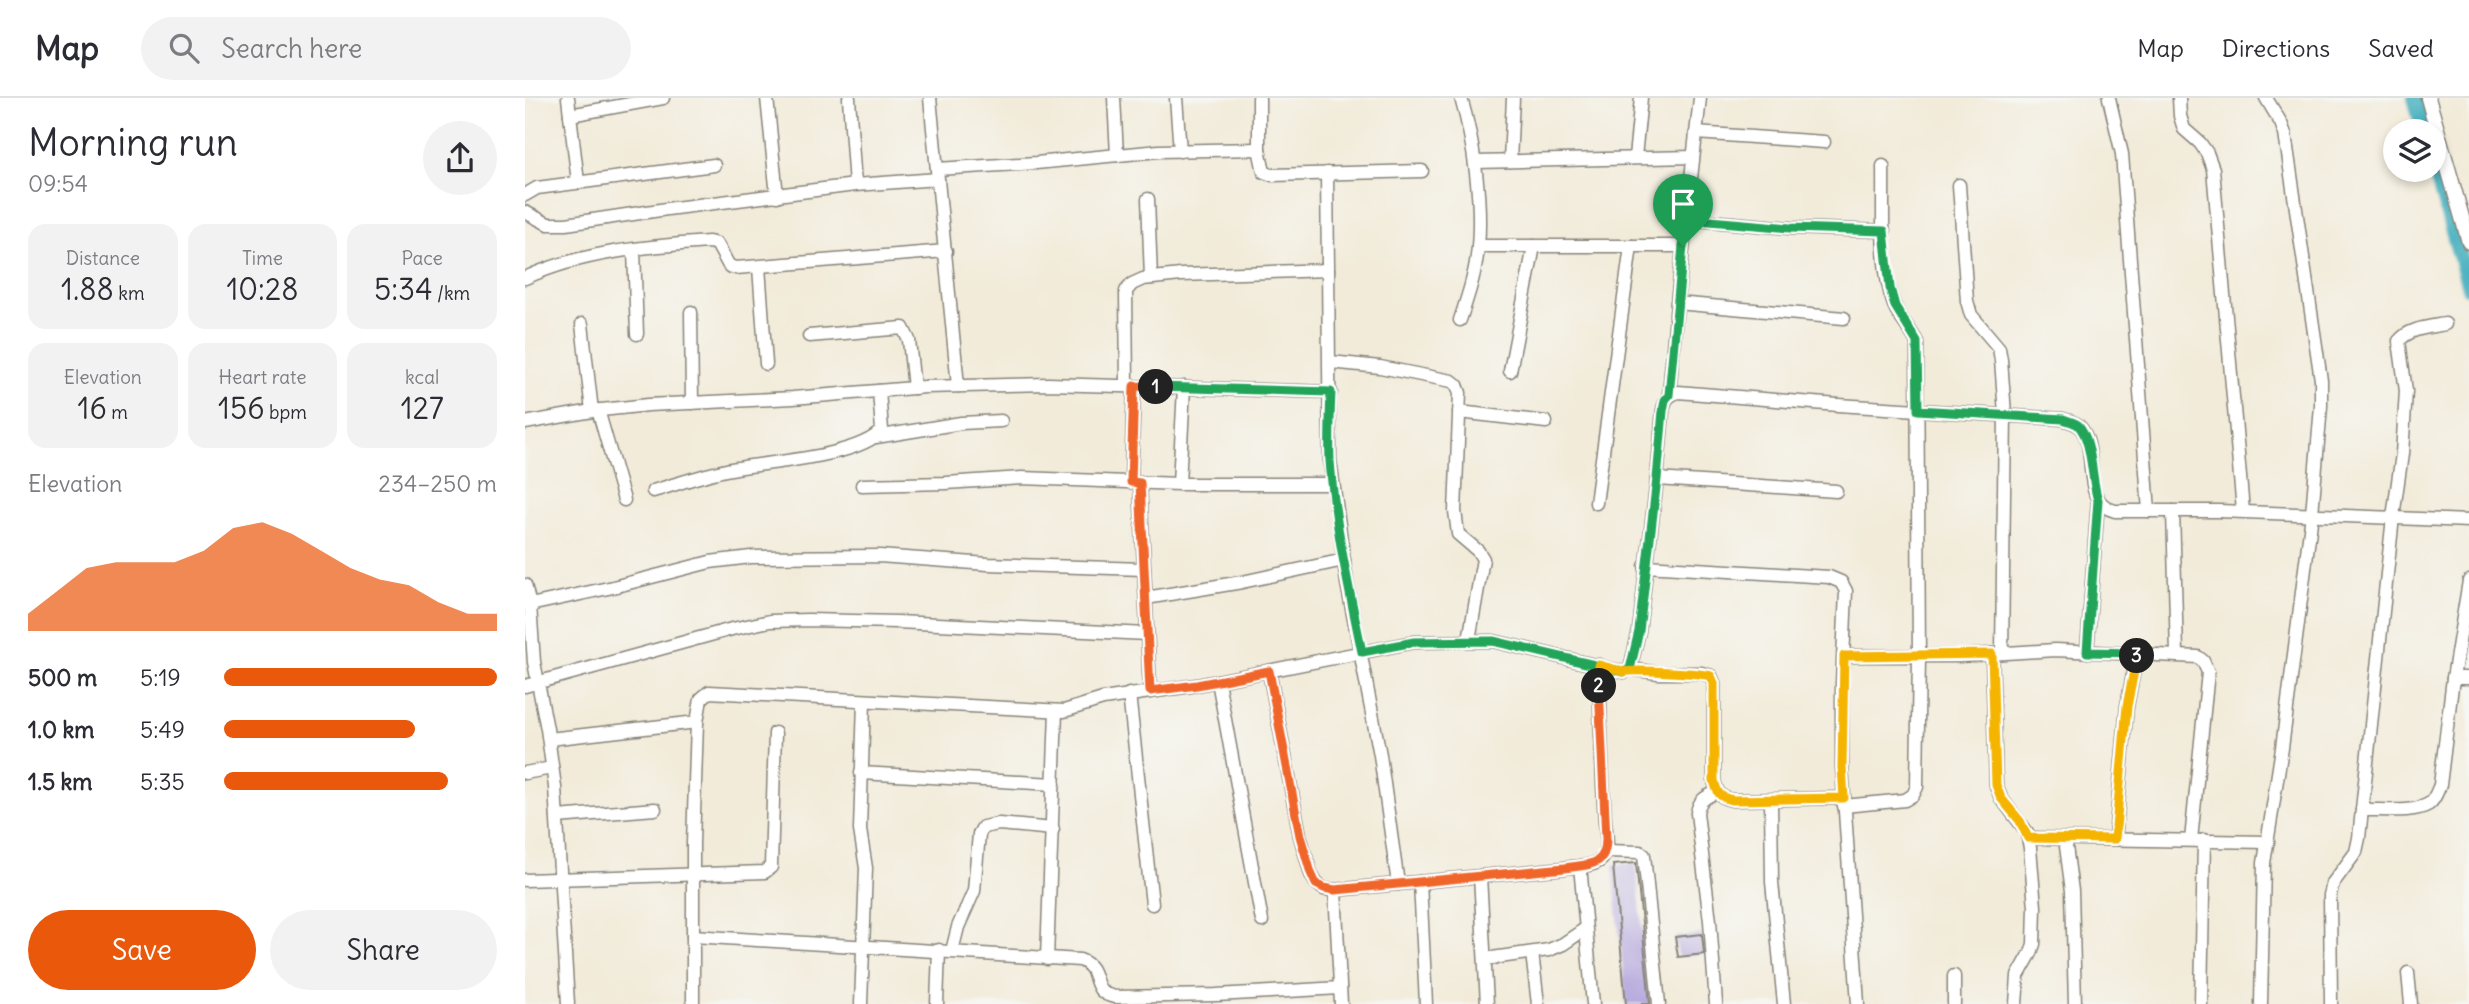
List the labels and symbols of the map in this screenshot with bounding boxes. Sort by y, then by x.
pin [1653,174,1713,246]
pin: 1 [1139,370,1173,404]
pin: 3 [2119,638,2155,674]
pin: 2 [1581,668,1617,704]

